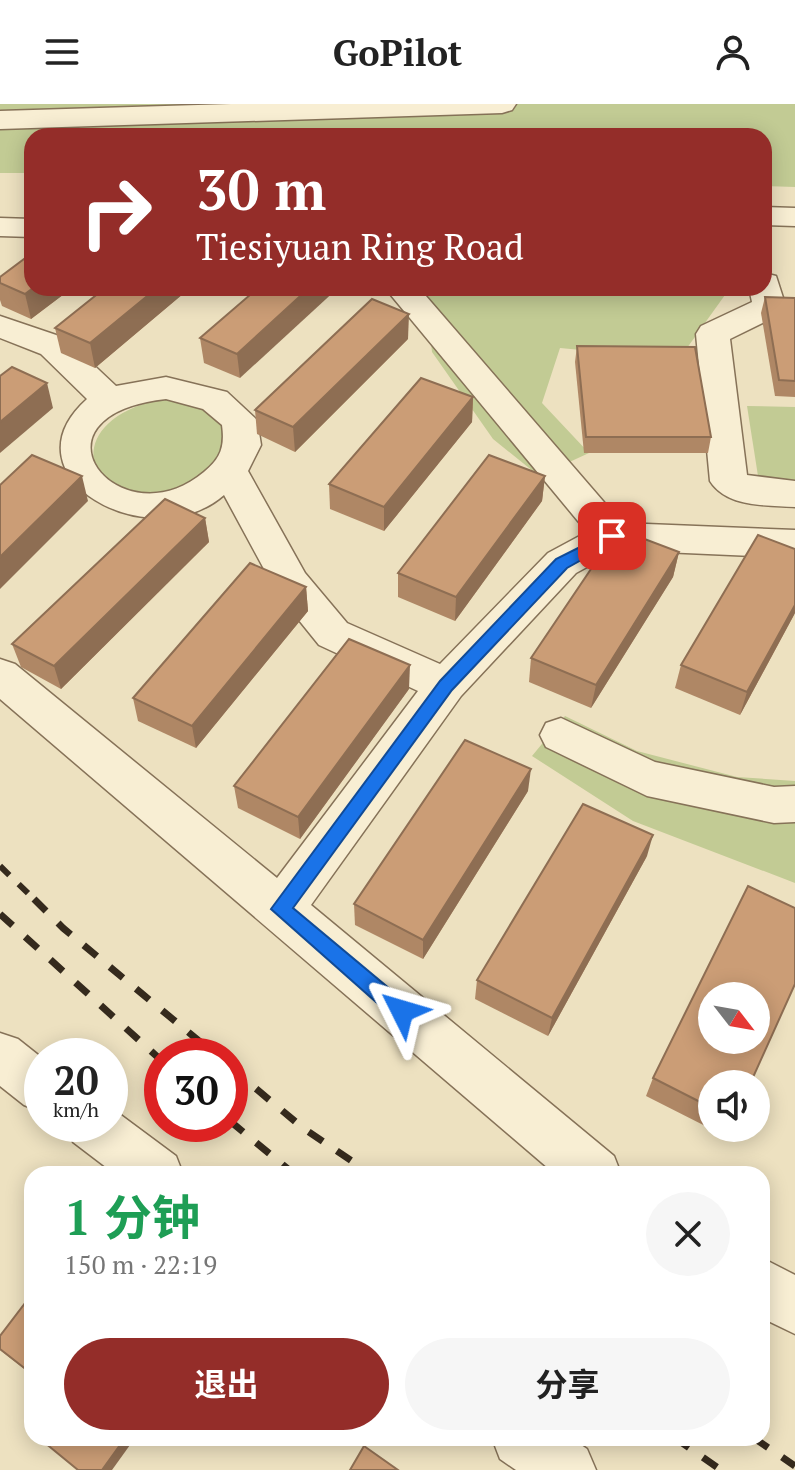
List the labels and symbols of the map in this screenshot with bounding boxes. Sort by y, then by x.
pin [578,502,646,570]
position arrow [360,969,444,1053]
north arrow [698,982,770,1054]
speed limit sign: 30 [144,1038,248,1142]

